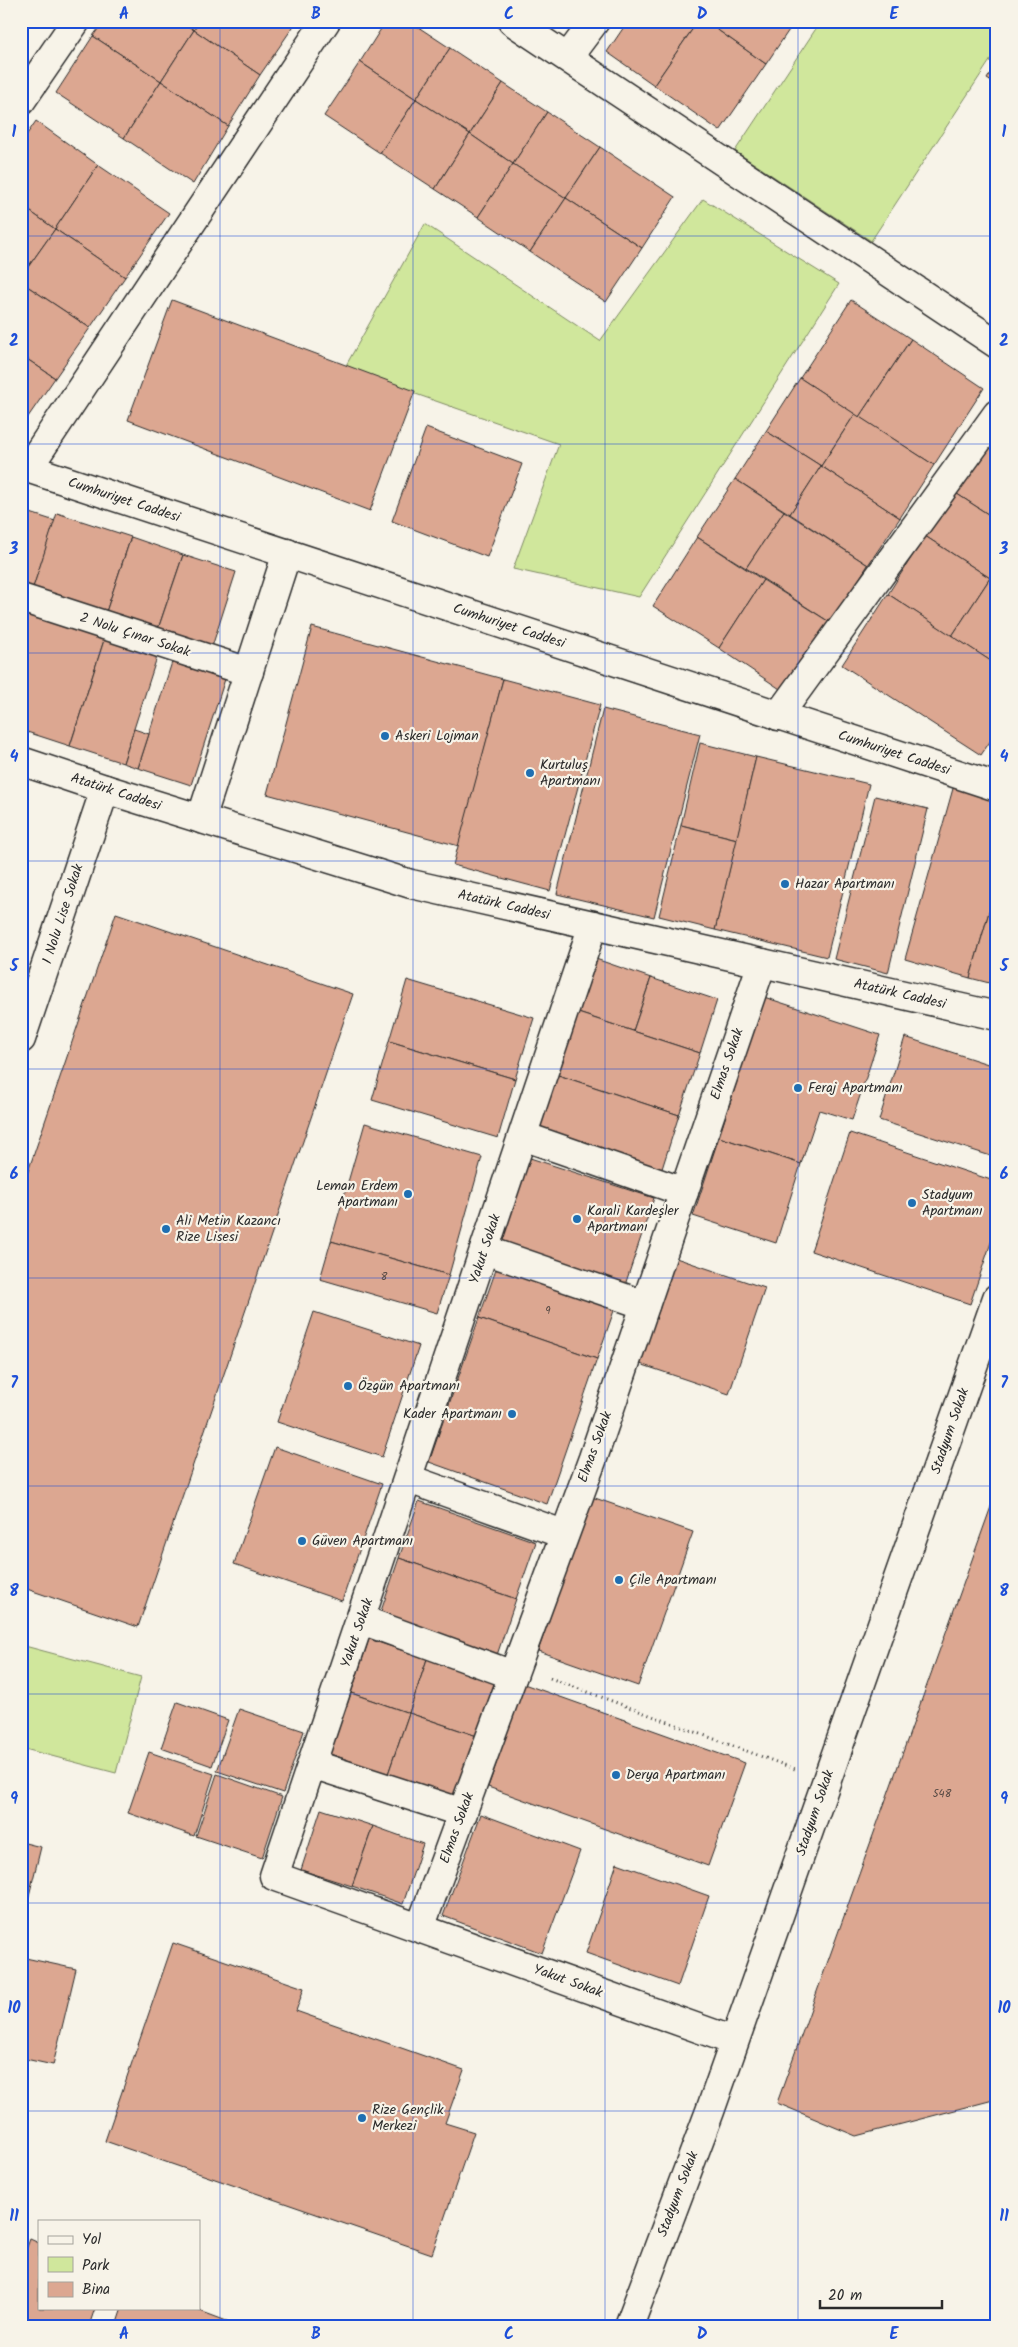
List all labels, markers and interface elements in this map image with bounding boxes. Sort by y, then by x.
text: A [119,2,129,27]
text: B [311,2,321,27]
text: C [504,2,514,27]
text: D [697,2,708,27]
text: E [890,2,900,27]
text: 1 [12,120,17,145]
text: 1 [1002,120,1007,145]
text: 2 [9,329,19,354]
text: 2 [999,329,1009,354]
street label: Cumhuriyet Caddesi [65,471,184,529]
text: 3 [9,537,19,562]
text: 3 [999,537,1009,562]
street label: Cumhuriyet Caddesi [450,597,569,655]
street label: 2 Nolu Çınar Sokak [77,607,194,663]
street label: Cumhuriyet Caddesi [835,724,954,782]
place label: Askeri Lojman [395,725,479,747]
marker: Askeri Lojman [379,730,391,742]
text: 4 [10,745,19,770]
text: 4 [1000,745,1009,770]
place label: Kurtuluş Apartmanı [540,754,601,792]
street label: Atatürk Caddesi [68,767,165,817]
marker: Kurtuluş Apartmanı [524,767,536,779]
street label: 1 Nolu Lise Sokak [36,861,90,967]
place label: Hazar Apartmanı [795,873,895,895]
marker: Hazar Apartmanı [779,878,791,890]
street label: Atatürk Caddesi [456,884,553,926]
text: 5 [9,954,20,979]
text: 5 [999,954,1010,979]
street label: Atatürk Caddesi [852,973,949,1015]
street label: Elmas Sokak [704,1025,750,1103]
place label: Feraj Apartmanı [808,1077,903,1099]
marker: Feraj Apartmanı [792,1082,804,1094]
text: 6 [10,1162,19,1187]
text: 6 [1000,1162,1009,1187]
place label: Leman Erdem Apartmanı [316,1175,398,1213]
place label: Stadyum Apartmanı [922,1184,983,1222]
marker: Leman Erdem Apartmanı [402,1188,414,1200]
marker: Stadyum Apartmanı [906,1197,918,1209]
place label: Karali Kardeşler Apartmanı [587,1200,680,1238]
place label: Ali Metin Kazancı Rize Lisesi [176,1210,281,1248]
street label: Yakut Sokak [463,1211,507,1287]
marker: Karali Kardeşler Apartmanı [571,1213,583,1225]
marker: Ali Metin Kazancı Rize Lisesi [160,1223,172,1235]
house number: 8 [381,1268,388,1286]
house number: 9 [545,1302,551,1320]
text: 7 [10,1371,18,1396]
text: 7 [1000,1371,1008,1396]
place label: Özgün Apartmanı [358,1375,460,1397]
marker: Özgün Apartmanı [342,1380,354,1392]
street label: Stadyum Sokak [925,1384,975,1477]
place label: Kader Apartmanı [403,1403,502,1425]
marker: Kader Apartmanı [506,1408,518,1420]
street label: Elmas Sokak [572,1408,618,1486]
place label: Güven Apartmanı [312,1530,414,1552]
marker: Güven Apartmanı [296,1535,308,1547]
place label: Çile Apartmanı [629,1569,717,1591]
marker: Çile Apartmanı [613,1574,625,1586]
text: 8 [9,1579,19,1604]
text: 8 [999,1579,1009,1604]
street label: Yakut Sokak [335,1595,379,1671]
place label: Derya Apartmanı [626,1764,726,1786]
street label: Stadyum Sokak [790,1766,840,1859]
marker: Derya Apartmanı [610,1769,622,1781]
house number: 548 [933,1785,952,1803]
text: 9 [10,1787,18,1812]
text: 9 [1000,1787,1008,1812]
street label: Elmas Sokak [434,1789,480,1867]
street label: Yakut Sokak [530,1958,606,2004]
text: 10 [7,1996,21,2021]
text: 10 [997,1996,1011,2021]
place label: Rize Gençlik Merkezi [372,2099,444,2137]
marker: Rize Gençlik Merkezi [356,2112,368,2124]
street label: Stadyum Sokak [652,2148,705,2240]
text: 11 [9,2204,19,2229]
text: 11 [999,2204,1009,2229]
legend [38,2220,200,2310]
text: Yol [82,2228,101,2252]
text: Park [82,2254,110,2278]
scale bar [820,2277,943,2309]
text: Bina [82,2278,110,2302]
text: 20 m [828,2284,862,2308]
text: A [119,2322,129,2347]
text: B [311,2322,321,2347]
text: C [504,2322,514,2347]
text: D [697,2322,708,2347]
text: E [890,2322,900,2347]

